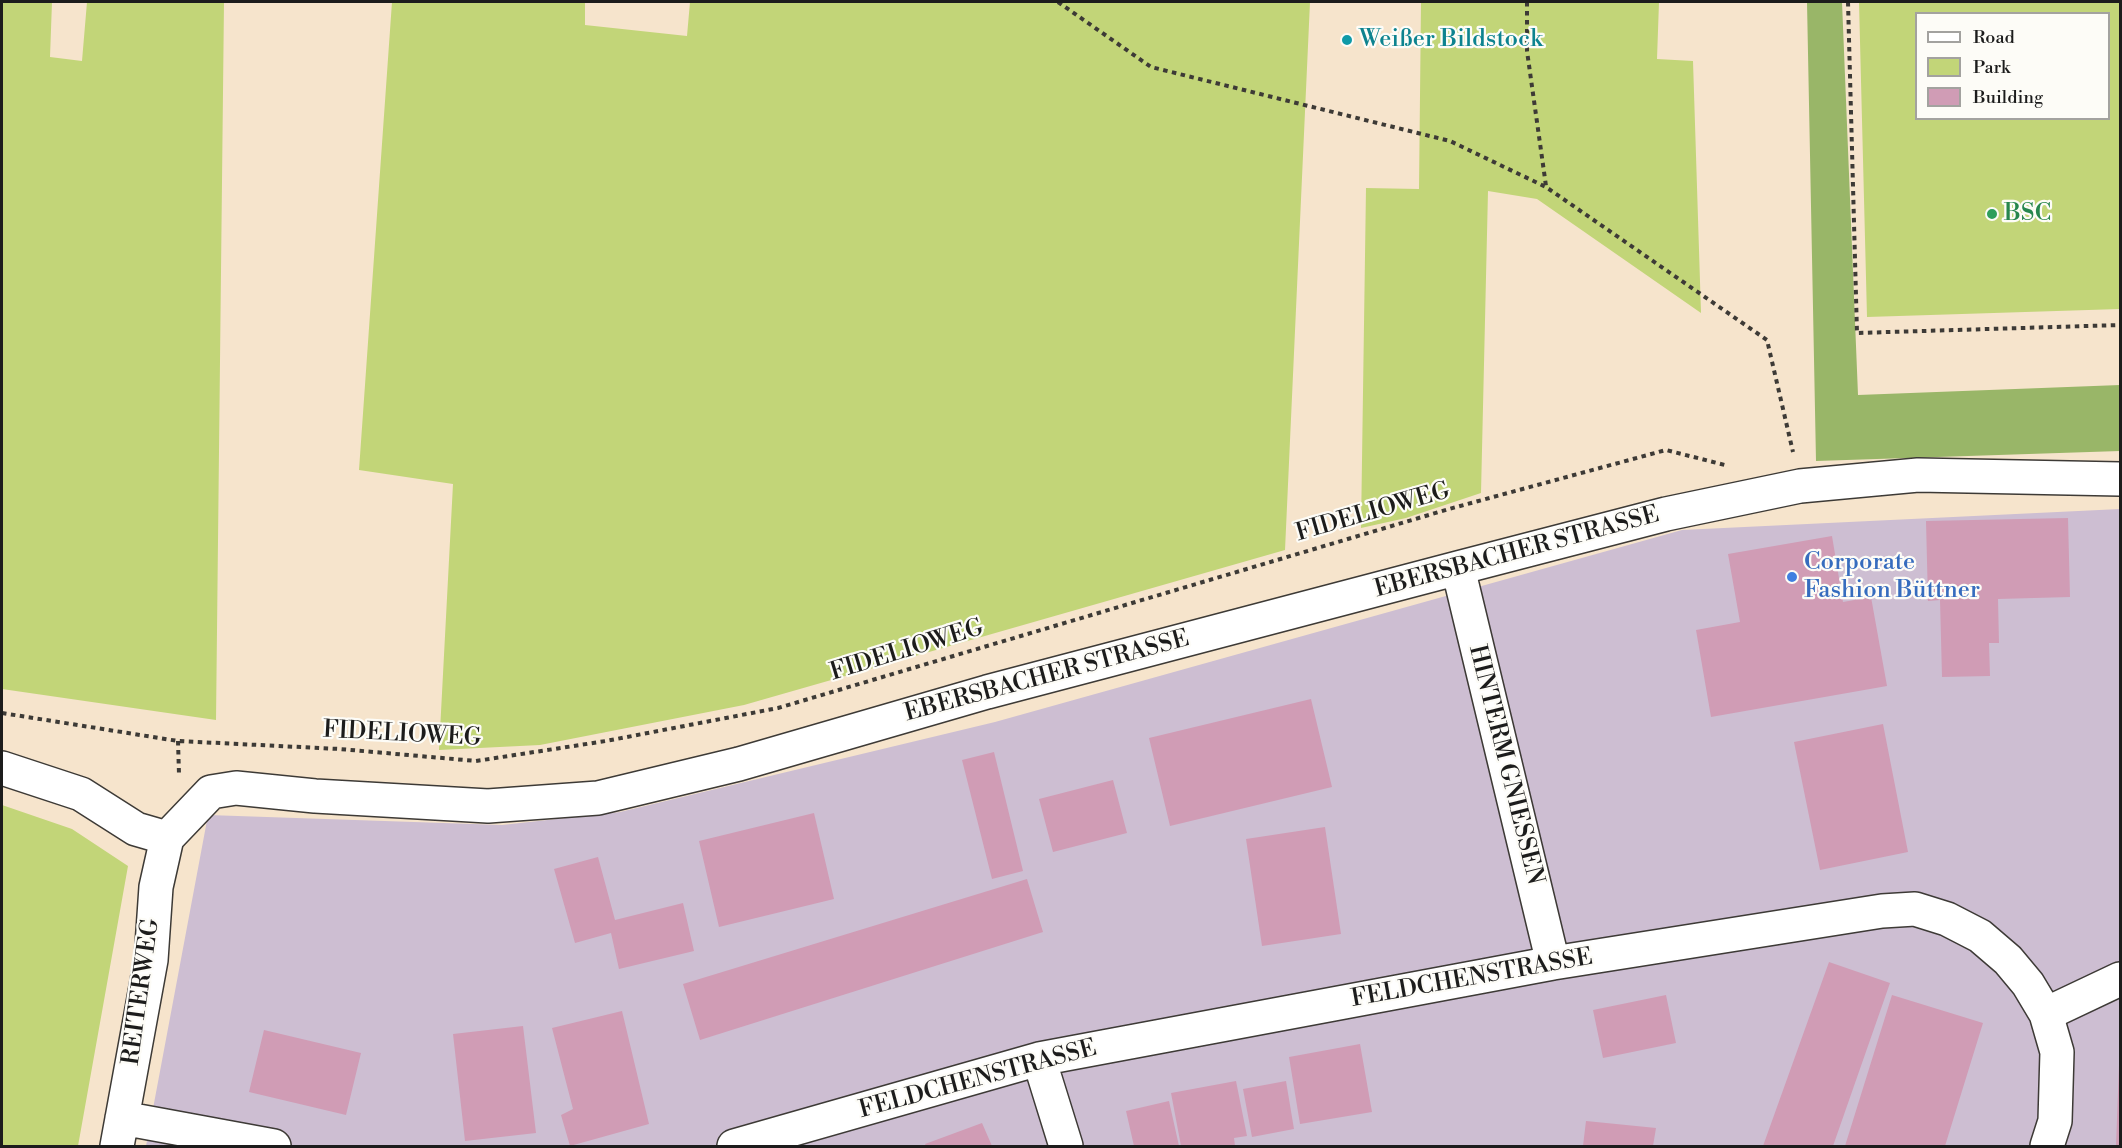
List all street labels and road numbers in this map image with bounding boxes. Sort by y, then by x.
street label: FIDELIOWEG [1293,477,1453,549]
street label: EBERSBACHER STRASSE [1372,501,1662,605]
street label: FIDELIOWEG [827,614,987,688]
street label: EBERSBACHER STRASSE [902,625,1192,729]
street label: HINTERM GNIESSEN [1461,642,1549,888]
street label: FIDELIOWEG [322,716,482,754]
street label: REITERWEG [117,917,167,1067]
street label: FELDCHENSTRASSE [1349,944,1595,1014]
street label: FELDCHENSTRASSE [856,1034,1100,1126]

